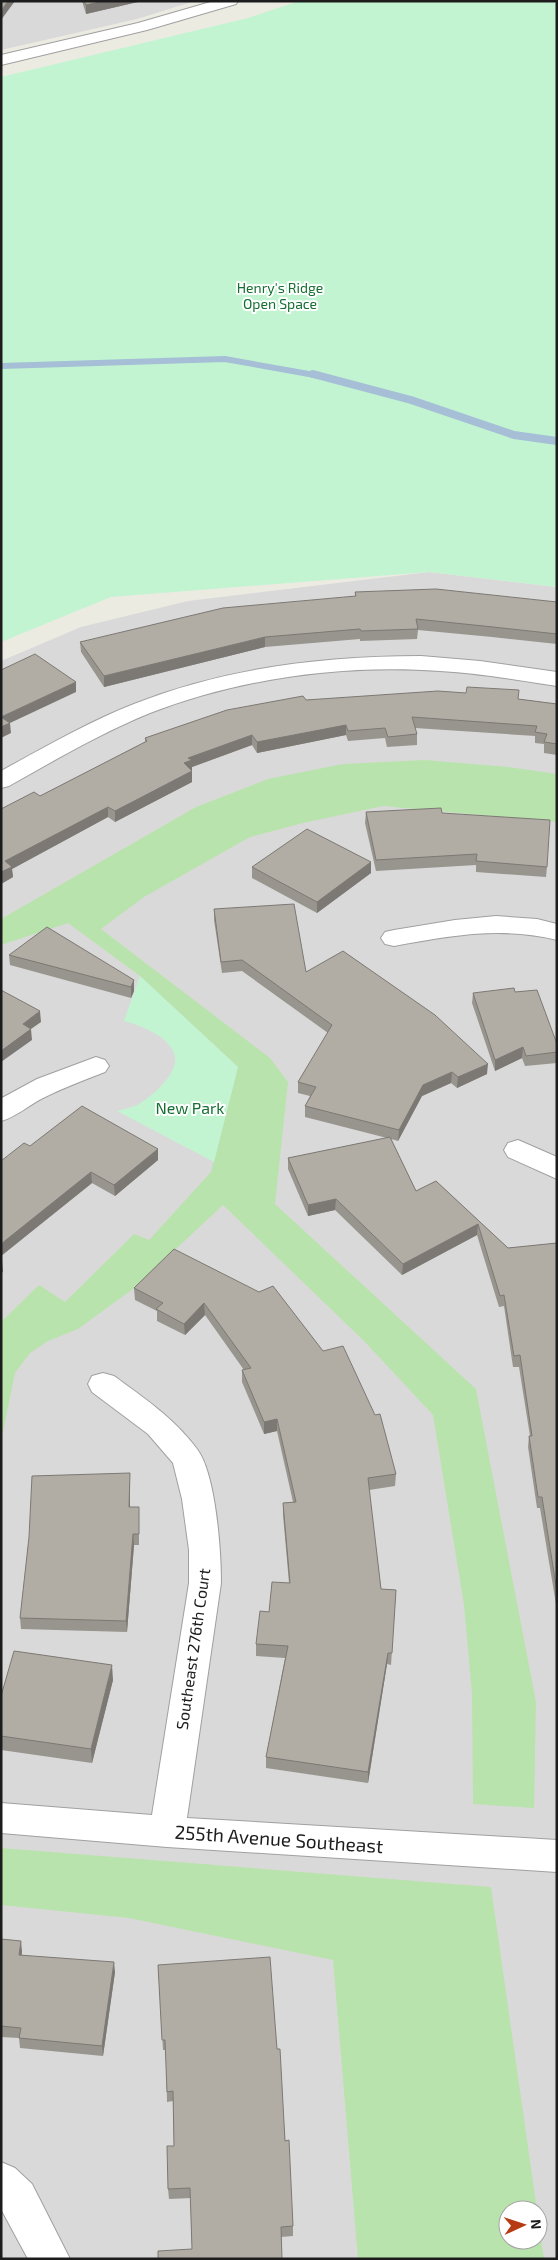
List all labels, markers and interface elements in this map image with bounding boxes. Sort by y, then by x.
park label: Henry's Ridge Open Space [237,279,323,312]
park label: New Park [155,1098,225,1117]
street label: Southeast 276th Court [172,1567,213,1731]
street label: 255th Avenue Southeast [174,1820,384,1857]
north arrow [498,2200,548,2250]
text: N [528,2219,545,2230]

